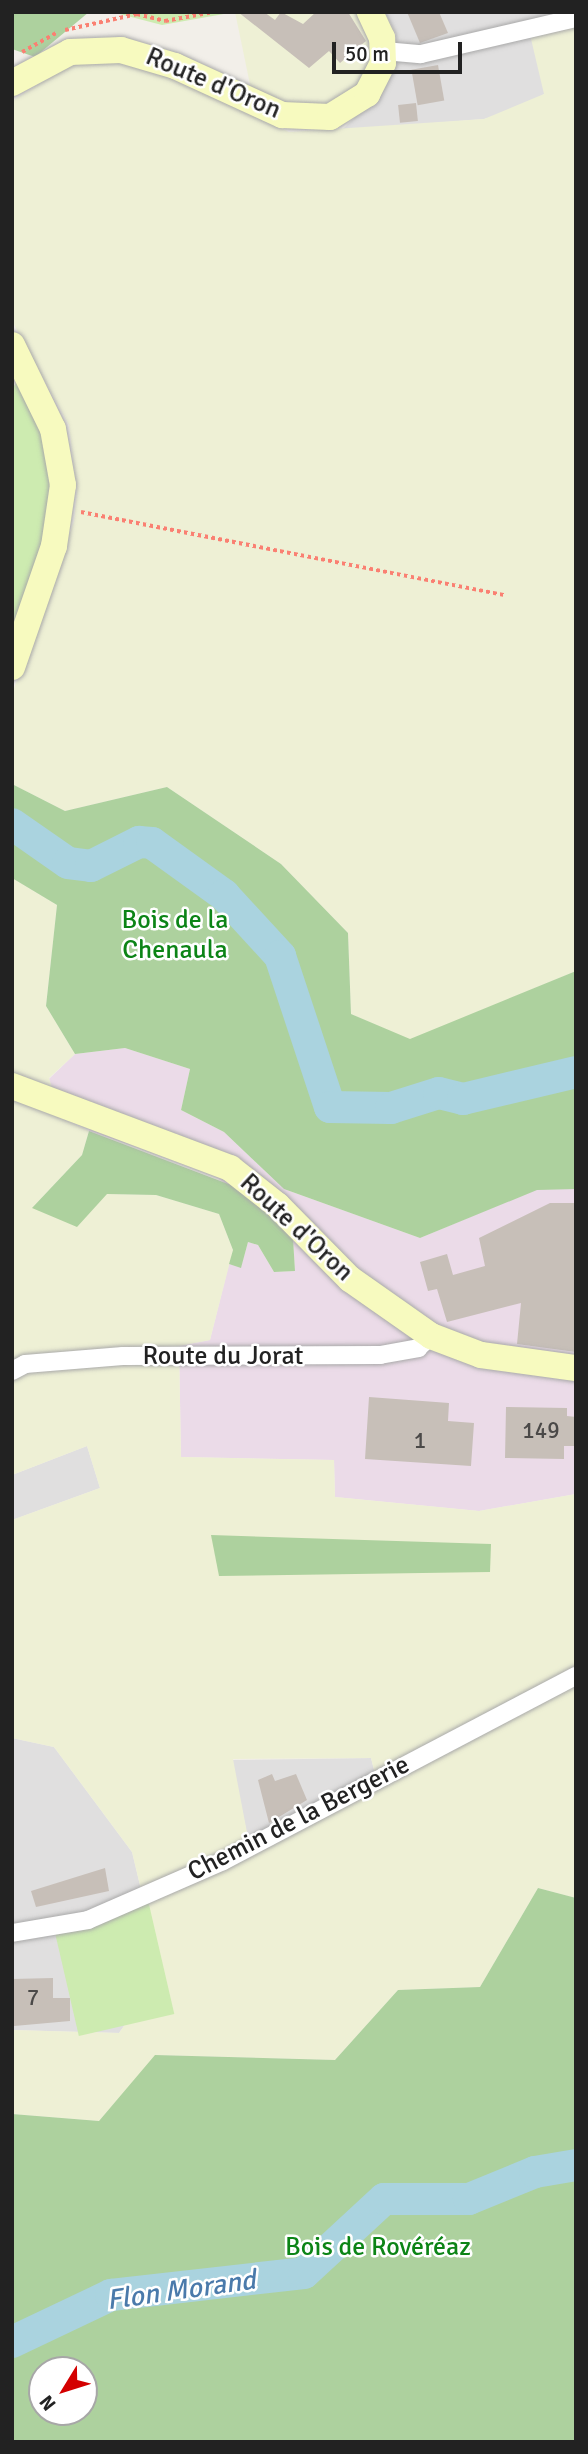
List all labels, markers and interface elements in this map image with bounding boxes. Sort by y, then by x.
scale bar [336,28,466,72]
text: 50 m [345,41,389,67]
street label: Route d'Oron [141,42,285,126]
park label: Bois de la Chenaula [122,905,228,967]
street label: Route d'Oron [233,1168,359,1288]
street label: Route du Jorat [143,1341,303,1373]
house number: 149 [522,1417,560,1445]
house number: 1 [414,1427,426,1455]
street label: Chemin de la Bergerie [183,1750,415,1888]
house number: 7 [27,1984,39,2012]
park label: Bois de Rovéréaz [285,2232,471,2264]
water label: Flon Morand [104,2263,258,2317]
north arrow [28,2356,98,2426]
text: N [35,2390,62,2415]

